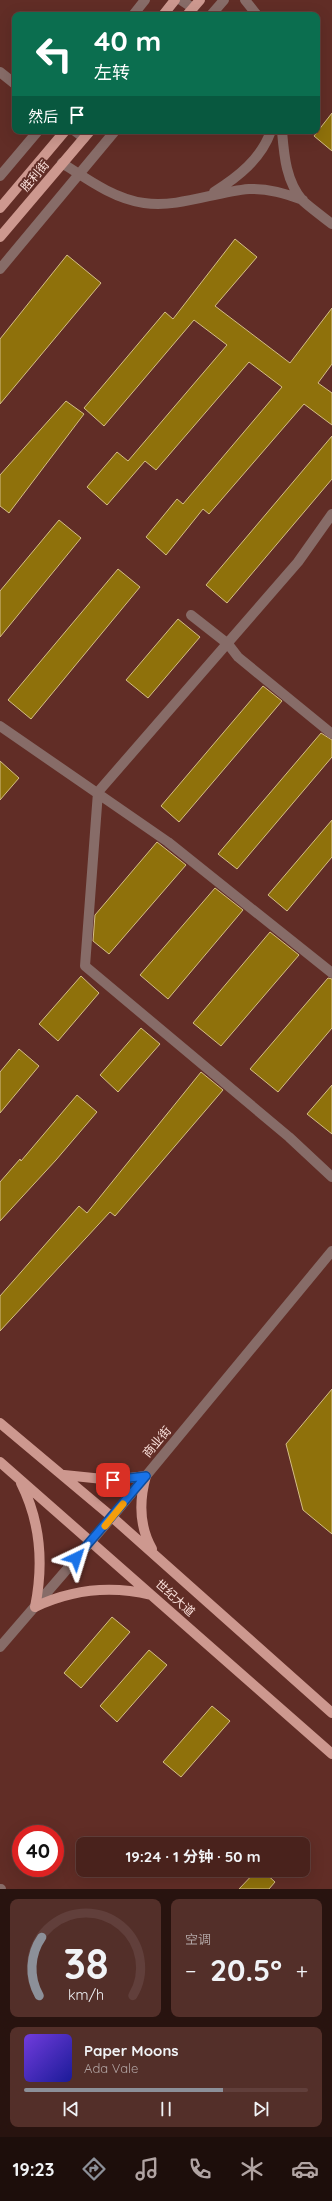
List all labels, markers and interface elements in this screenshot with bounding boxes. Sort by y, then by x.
text: 40 m [94,23,161,58]
icon: left [28,28,80,80]
text: 左转 [94,61,130,84]
icon: arrive [66,104,88,126]
text: 然后 [28,107,58,126]
street label: 胜利街 [17,157,52,194]
street label: 商业街 [139,1423,174,1460]
pin [96,1463,130,1497]
icon: arrive [102,1469,124,1491]
position arrow [55,1537,97,1579]
street label: 世纪大道 [152,1576,198,1619]
speed limit sign: 40 [12,1825,64,1877]
text: 19:24 · 1 分钟 · 50 m [125,1847,261,1866]
text: 空调 [185,1931,211,1947]
text: 38 [63,1937,108,1989]
text: 20.5° [210,1951,282,1989]
text: − [185,1957,196,1985]
text: + [296,1957,308,1985]
text: km/h [67,1986,104,2004]
text: Paper Moons [84,2041,179,2060]
text: Ada Vale [84,2060,138,2076]
icon: previous [60,2098,82,2120]
icon: pause [155,2098,177,2120]
icon: next [250,2098,272,2120]
icon: directions [80,2155,108,2183]
icon: music [133,2155,161,2183]
icon: phone [186,2155,214,2183]
icon: climate [238,2155,266,2183]
icon: car [291,2155,319,2183]
text: 19:23 [12,2158,55,2181]

